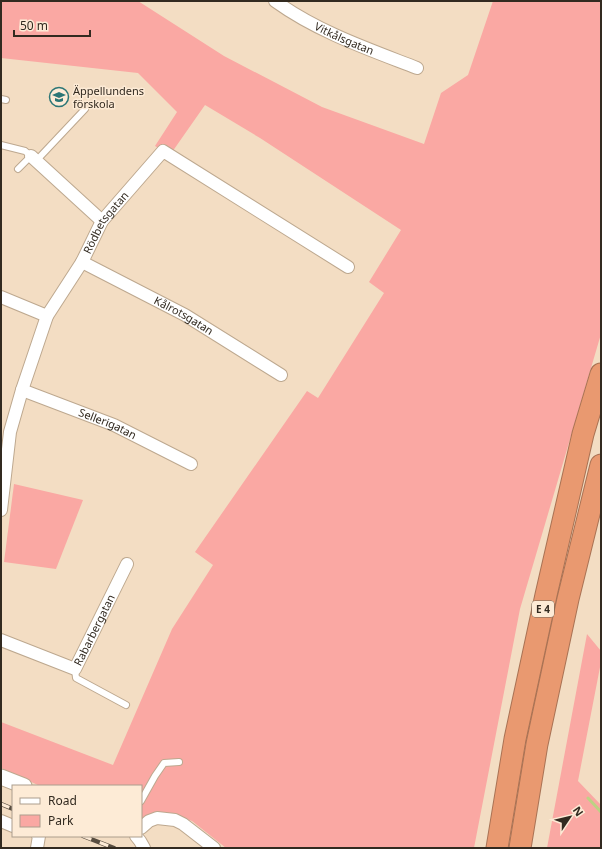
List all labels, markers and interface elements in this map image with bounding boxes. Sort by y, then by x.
scale bar [14,12,90,38]
text: 50 m [20,17,48,34]
street label: Vitkålsgatan [312,18,376,58]
place label: Äppellundens förskola [73,83,144,111]
school or university icon: Äppellundens förskola [48,86,70,108]
street label: Rödbetsgatan [79,188,132,256]
street label: Kålrotsgatan [152,292,217,338]
street label: Sellerigatan [77,404,139,442]
street label: Rabarbergatan [70,592,118,668]
road number: E 4 [532,601,554,617]
legend [12,785,142,837]
text: Road [48,792,77,809]
north arrow [550,797,590,837]
text: N [570,803,587,819]
text: Park [48,812,74,829]

